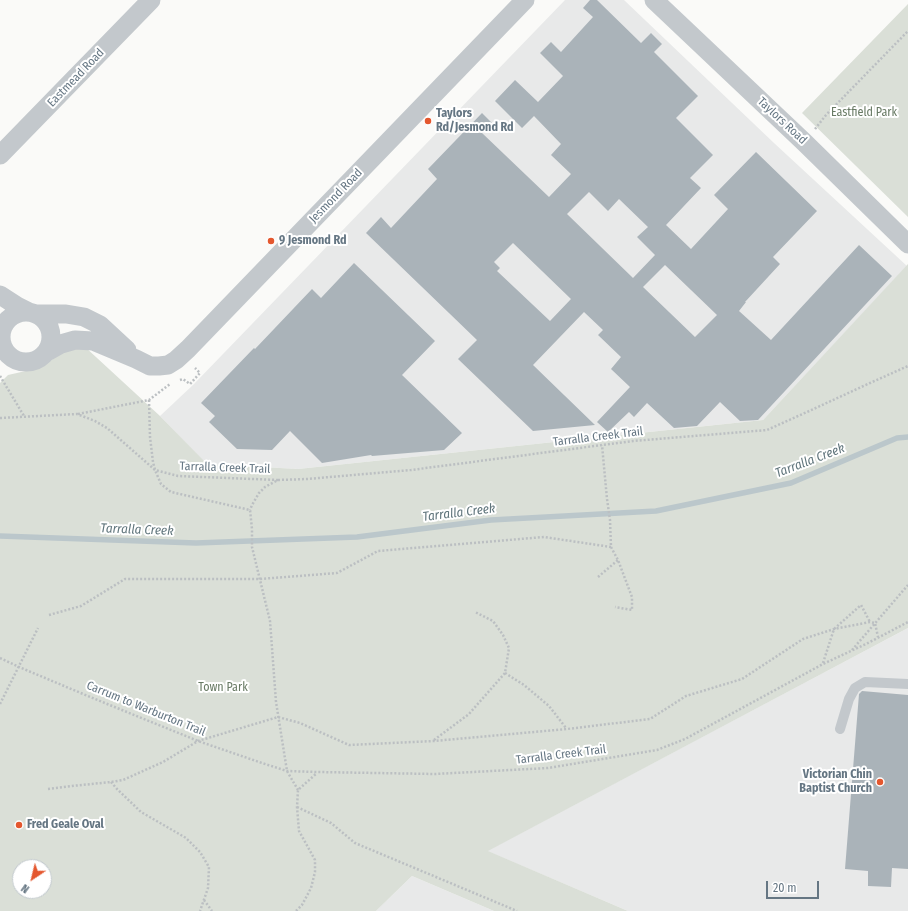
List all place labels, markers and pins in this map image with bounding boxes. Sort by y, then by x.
place label: Taylors Rd/Jesmond Rd [436,107,514,135]
marker: Taylors Rd/Jesmond Rd [423,116,433,126]
place label: 9 Jesmond Rd [279,234,347,248]
marker: 9 Jesmond Rd [266,236,276,246]
place label: Victorian Chin Baptist Church [799,768,872,796]
marker: Victorian Chin Baptist Church [875,777,885,787]
place label: Fred Geale Oval [27,818,104,832]
marker: Fred Geale Oval [14,820,24,830]

